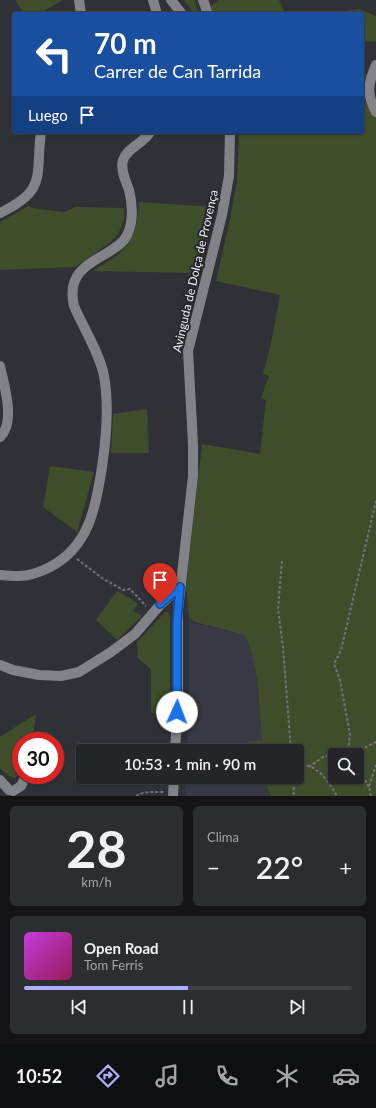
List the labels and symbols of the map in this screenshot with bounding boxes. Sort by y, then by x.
street label: Avinguda de Dolça de Provença [169,188,221,354]
pin [143,563,177,604]
position arrow [156,691,198,733]
speed limit sign: 30 [12,732,64,784]

